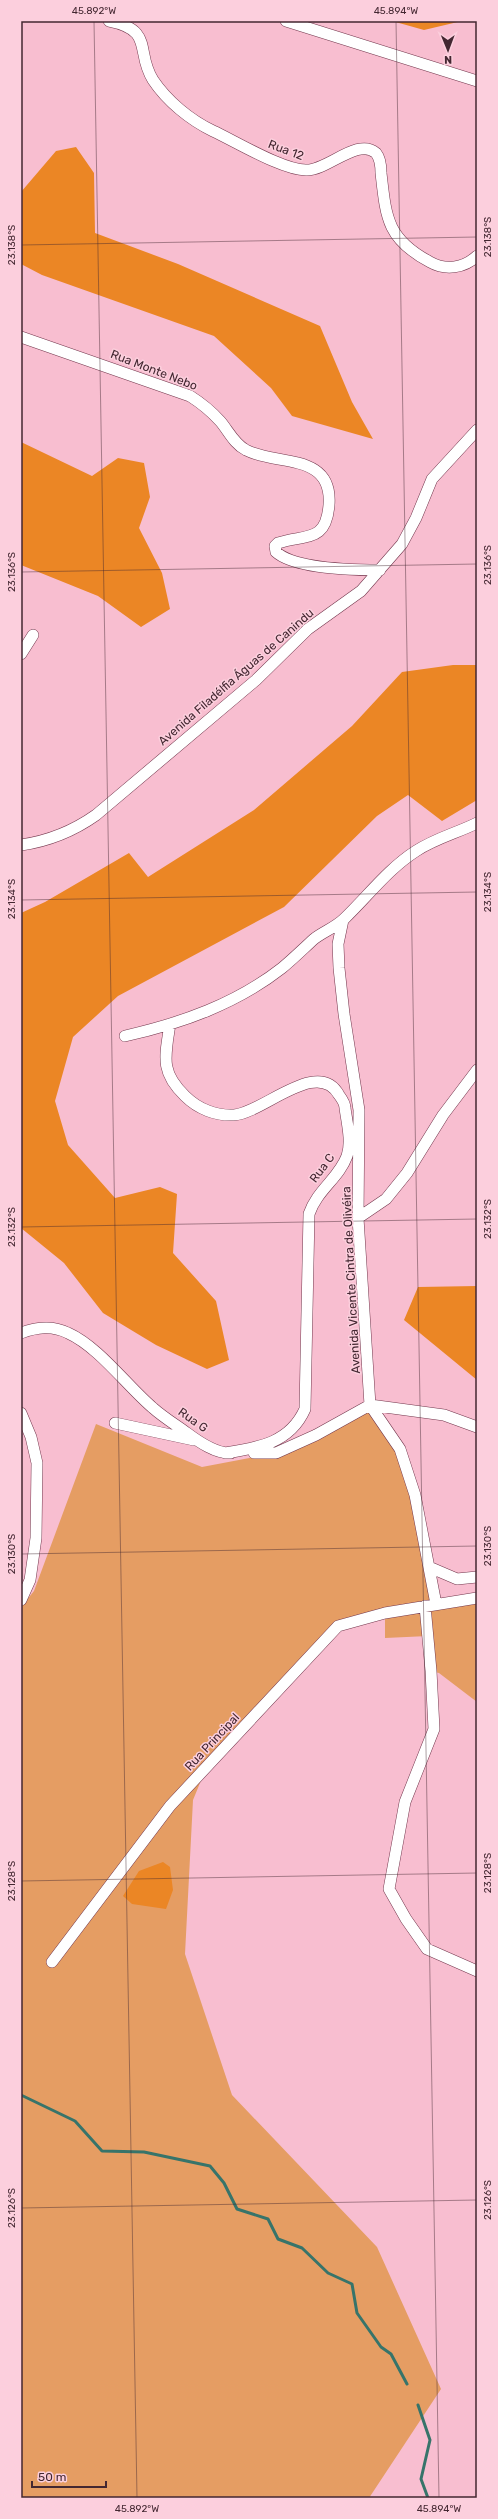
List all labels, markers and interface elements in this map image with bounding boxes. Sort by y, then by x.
text: 45.892°W [72,5,116,17]
text: 45.894°W [374,5,418,17]
north arrow [428,30,468,70]
text: N [444,53,452,66]
street label: Rua 12 [266,137,306,163]
text: 23.138°S [482,217,494,257]
text: 23.138°S [6,225,18,265]
street label: Rua Monte Nebo [109,347,199,393]
text: 23.136°S [482,545,494,585]
text: 23.136°S [6,552,18,592]
street label: Avenida Filadélfia Águas de Canindu [156,606,316,748]
text: 23.134°S [482,872,494,912]
text: 23.134°S [6,879,18,919]
street label: Rua C [307,1151,337,1185]
street label: Avenida Vicente Cintra de Olivéira [339,1186,363,1374]
text: 23.132°S [482,1199,494,1239]
text: 23.132°S [6,1207,18,1247]
street label: Rua G [176,1405,210,1435]
text: 23.130°S [482,1526,494,1566]
text: 23.130°S [6,1534,18,1574]
street label: Rua Principal [182,1710,242,1774]
text: 23.128°S [482,1853,494,1893]
text: 23.128°S [6,1861,18,1901]
text: 23.126°S [482,2180,494,2220]
text: 23.126°S [6,2188,18,2228]
scale bar [32,2463,106,2489]
text: 50 m [38,2470,66,2484]
text: 45.892°W [115,2503,159,2515]
text: 45.894°W [417,2503,461,2515]

